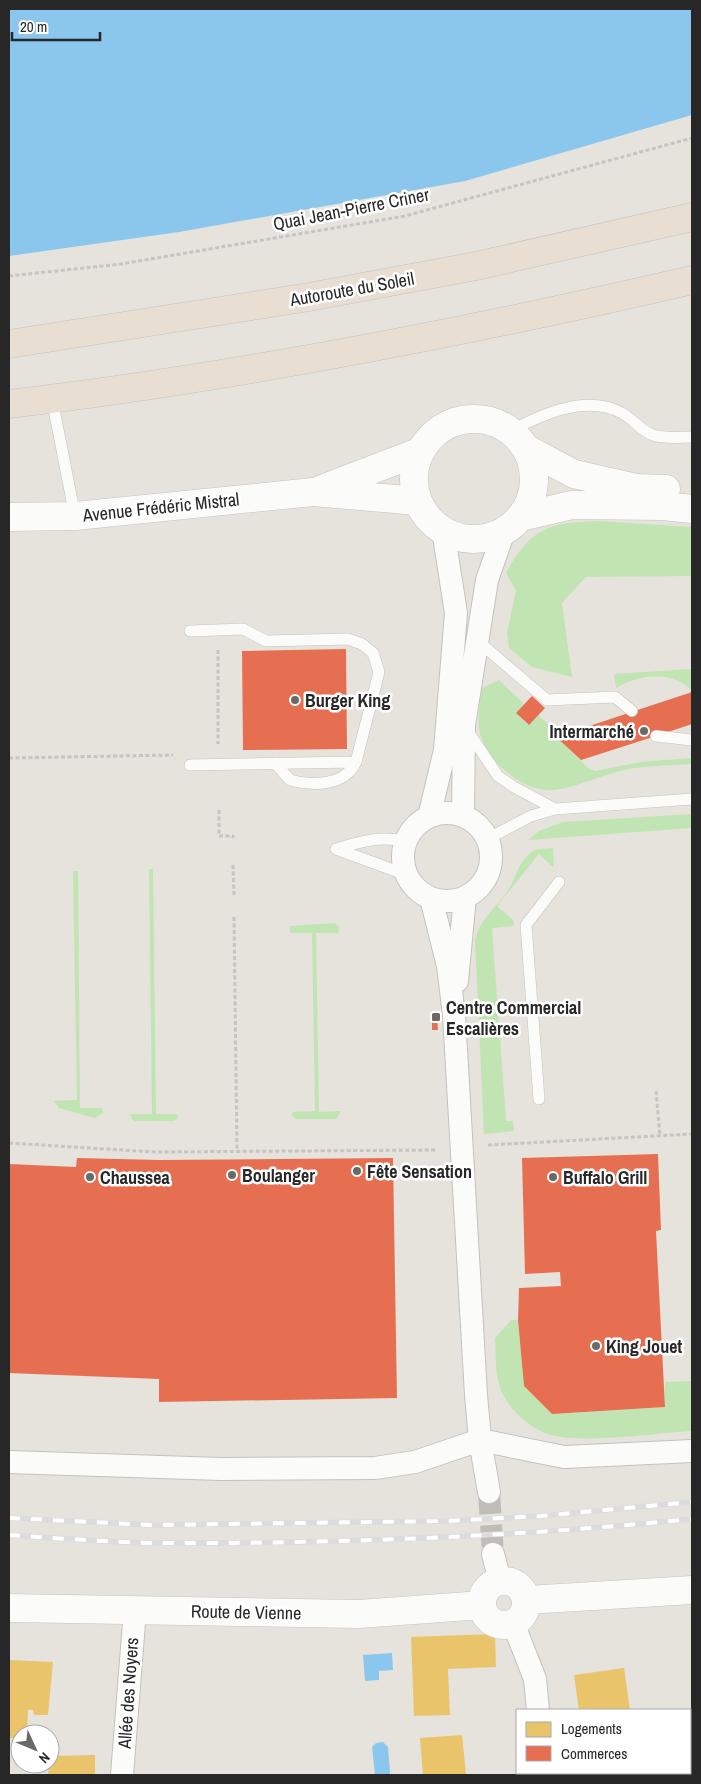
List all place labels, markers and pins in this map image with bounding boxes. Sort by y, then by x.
place label: Burger King [305,688,390,713]
marker: Burger King [289,694,301,706]
place label: Intermarché [550,719,634,744]
marker: Intermarché [638,725,650,737]
place label: Centre Commercial Escalières [446,995,581,1041]
marker: Centre Commercial Escalières [430,1011,442,1023]
place label: Fête Sensation [367,1159,472,1184]
place label: Boulanger [242,1163,315,1188]
place label: Chaussea [100,1165,171,1190]
marker: Fête Sensation [351,1165,363,1177]
place label: Buffalo Grill [563,1165,647,1190]
marker: Boulanger [226,1169,238,1181]
marker: Chaussea [84,1171,96,1183]
marker: Buffalo Grill [547,1171,559,1183]
place label: King Jouet [606,1334,682,1359]
marker: King Jouet [590,1340,602,1352]

